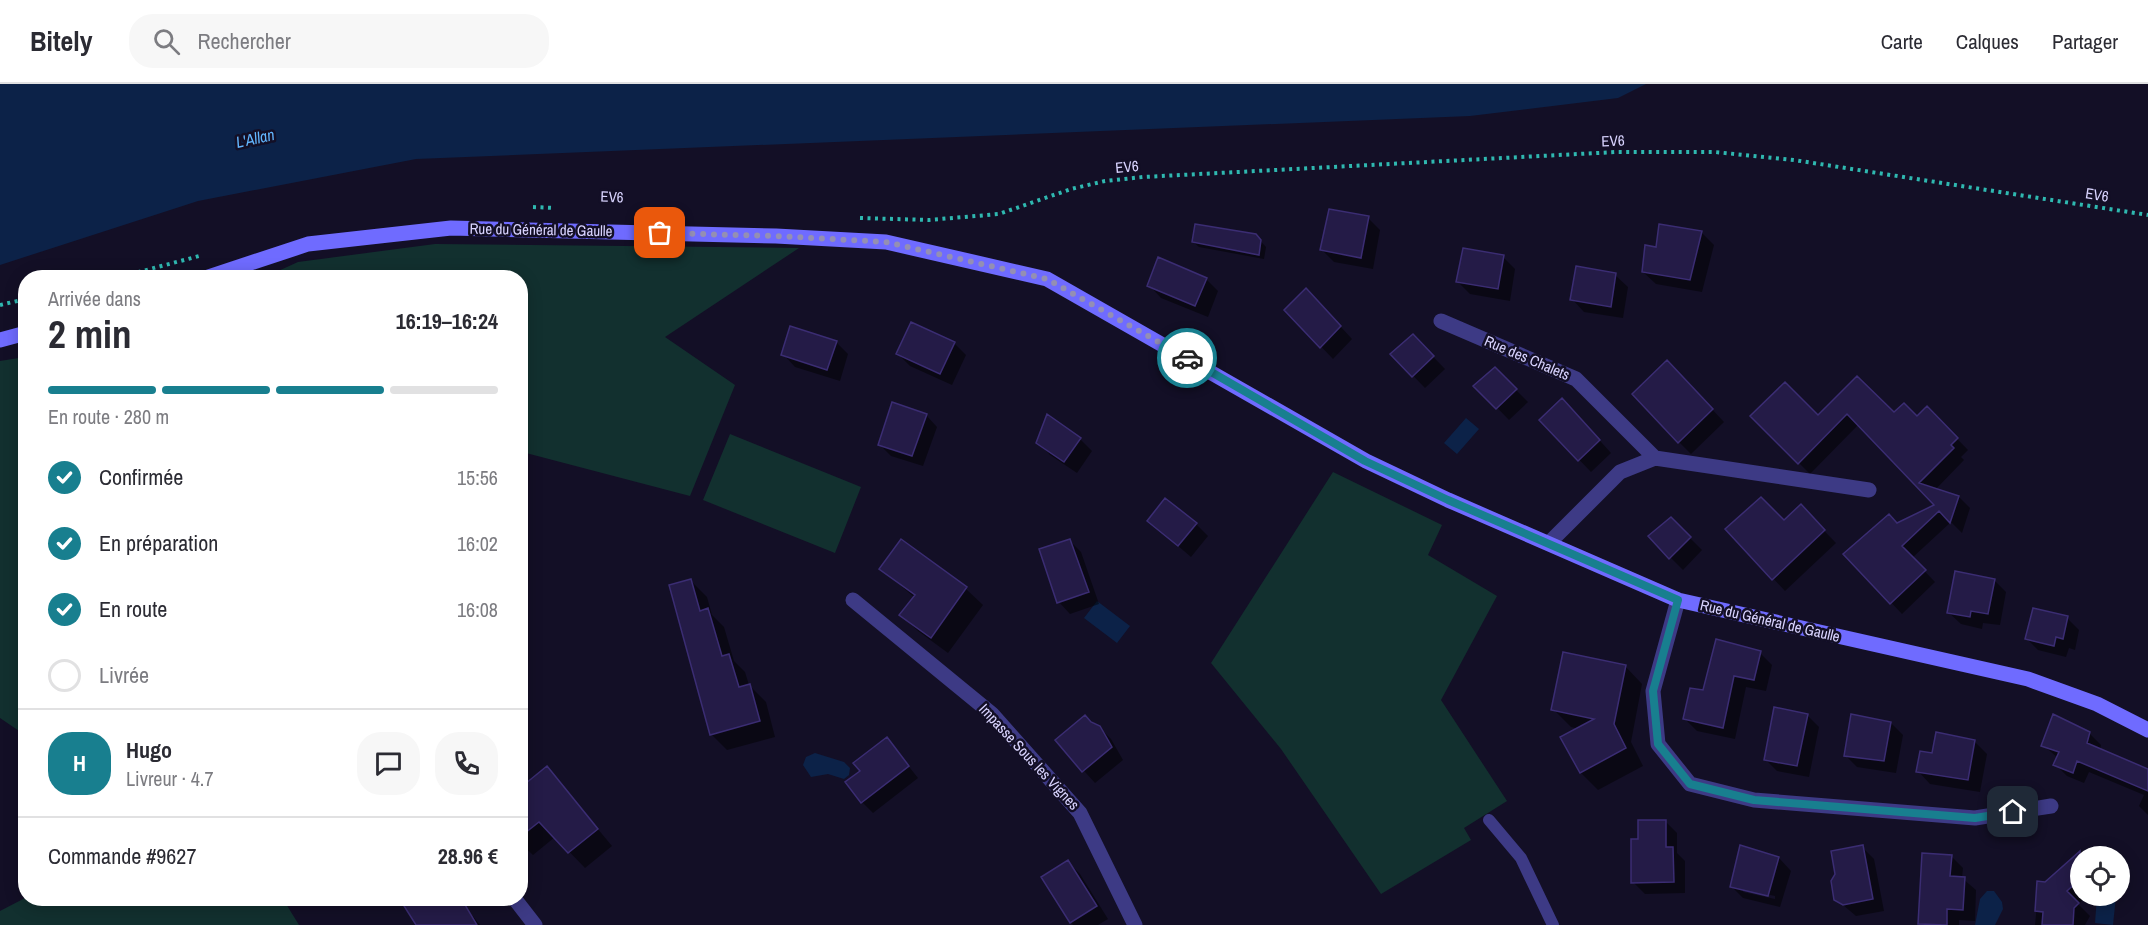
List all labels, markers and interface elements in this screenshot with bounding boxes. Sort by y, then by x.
search box [129,14,549,68]
text: Bitely [30,22,93,60]
icon: search [150,25,183,58]
text: Rechercher [198,26,291,56]
text: Carte [1881,27,1923,56]
text: Calques [1956,27,2019,56]
text: Partager [2052,27,2118,56]
water label: L'Allan [234,123,276,153]
street label: EV6 [1601,130,1625,151]
street label: EV6 [1114,155,1140,178]
street label: EV6 [2084,182,2110,207]
street label: EV6 [600,186,624,207]
pin [634,207,685,258]
icon: bag [643,216,676,249]
street label: Rue du Général de Gaulle [469,218,613,241]
text: Arrivée dans [48,285,141,312]
text: 16:19–16:24 [396,306,498,336]
text: 2 min [48,308,132,360]
courier [1157,328,1217,388]
street label: Rue des Chalets [1481,330,1573,385]
icon: car [1171,342,1204,375]
text: En route · 280 m [48,403,169,430]
icon: check [48,461,81,494]
text: Confirmée [99,462,183,492]
text: 15:56 [457,464,498,491]
icon: check [48,527,81,560]
text: En préparation [99,528,218,558]
text: 16:02 [457,530,498,557]
icon: check [48,593,81,626]
text: En route [99,594,167,624]
street label: Rue du Général de Gaulle [1698,594,1842,647]
text: 16:08 [457,596,498,623]
text: Livrée [99,660,149,690]
street label: Impasse Sous les Vignes [974,699,1084,815]
button: chat [357,732,420,795]
button: phone [435,732,498,795]
text: Hugo [126,735,172,765]
text: H [73,748,86,778]
text: Livreur · 4.7 [126,765,214,792]
pin [1987,786,2038,837]
icon: home [1996,795,2029,828]
text: Commande #9627 [48,841,196,871]
text: 28.96 € [438,841,498,871]
map controls [2070,846,2130,906]
button: locate [2070,846,2130,906]

